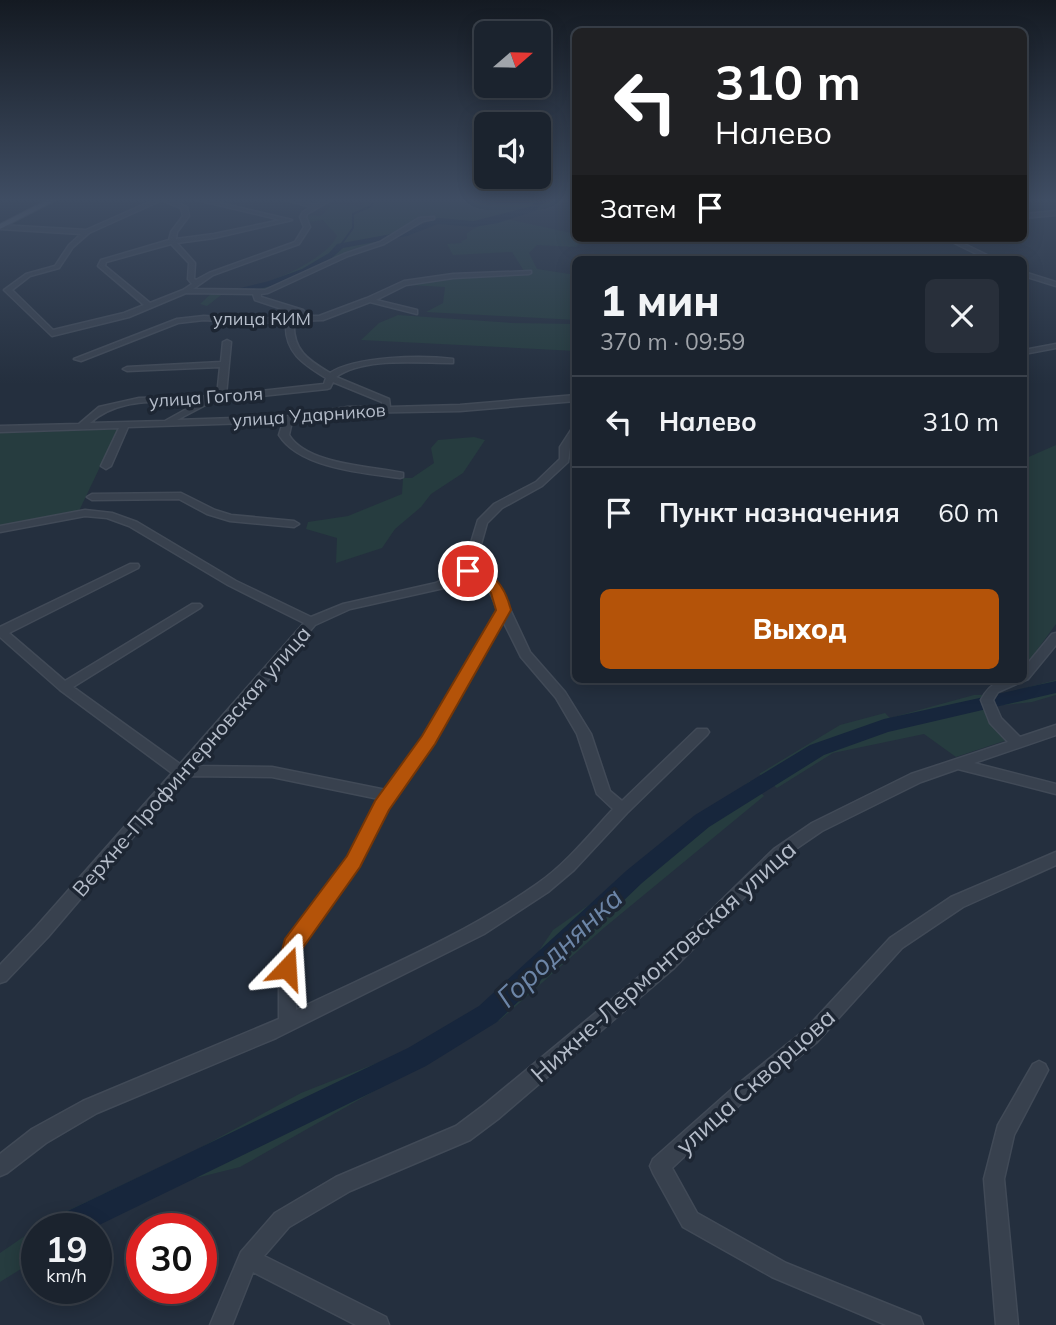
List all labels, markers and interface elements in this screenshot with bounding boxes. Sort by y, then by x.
north arrow [474,21,551,98]
map controls [474,21,551,189]
text: 310 m [715,51,861,112]
icon: left [600,56,691,147]
button: sound [474,112,551,189]
text: Налево [715,112,832,152]
icon: arrive [691,189,729,227]
text: Затем [600,192,677,225]
text: 1 мин [600,274,720,327]
button: close [925,279,999,353]
street label: улица КИМ [213,307,311,330]
text: 370 m · 09:59 [600,327,745,356]
street label: улица Гоголя [148,382,264,412]
street label: улица Ударников [232,398,386,432]
icon: left [600,403,638,441]
text: Налево [659,405,757,438]
text: 310 m [923,405,999,438]
icon: arrive [600,494,638,532]
text: Пункт назначения [659,496,900,529]
text: 60 m [938,496,999,529]
pin [438,541,498,601]
icon: arrive [449,552,487,590]
button: Выход [600,589,999,669]
street label: Верхне-Профинтерновская улица [66,620,316,902]
street label: Нижне-Лермонтовская улица [524,834,802,1088]
water label: Городнянка [489,880,629,1014]
position arrow [250,931,324,1005]
street label: улица Скворцова [669,1002,841,1160]
speed limit sign: 30 [126,1213,217,1304]
text: 19 [45,1227,88,1271]
text: km/h [46,1264,87,1287]

